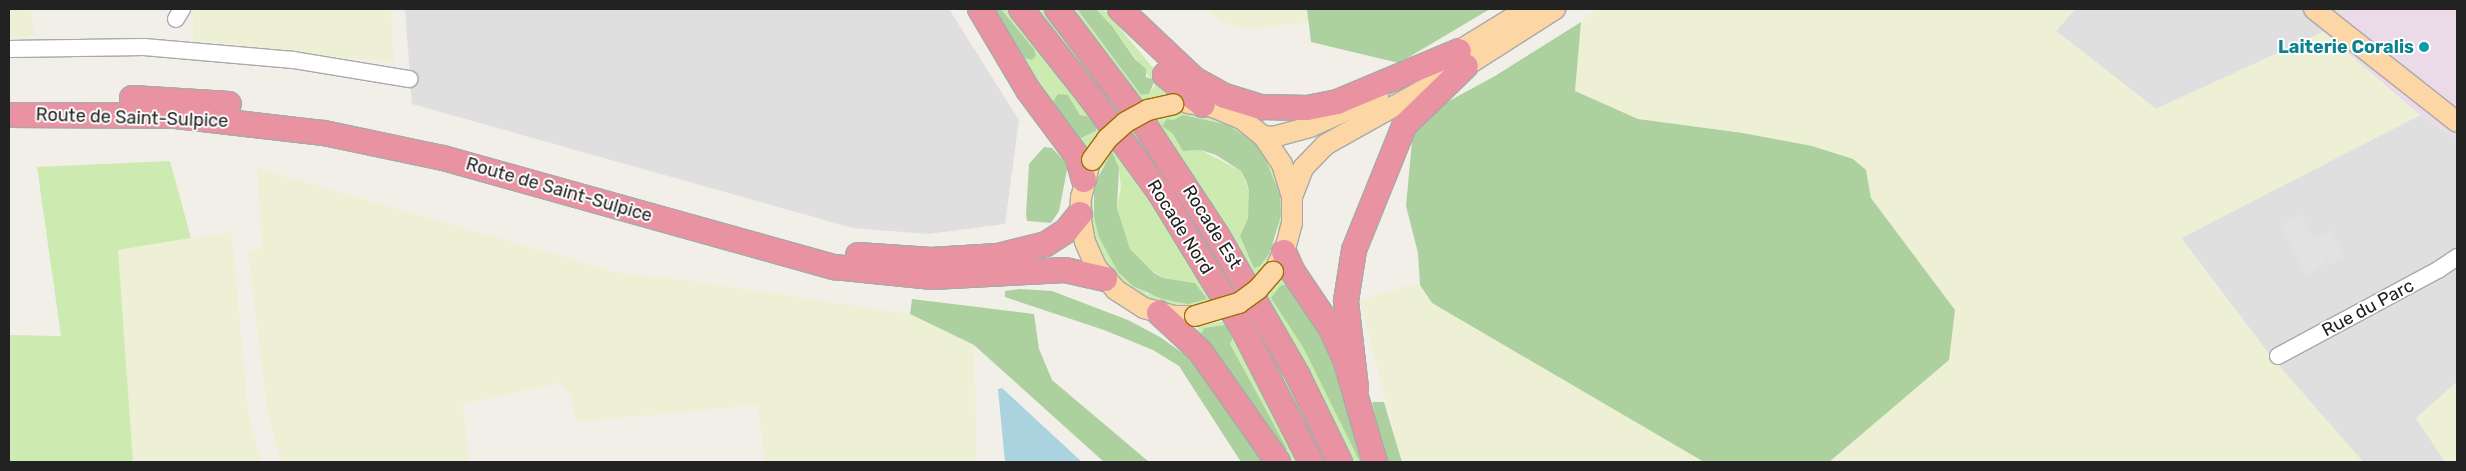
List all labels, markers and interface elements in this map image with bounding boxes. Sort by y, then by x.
place label: Laiterie Coralis [2278,36,2414,58]
marker: Laiterie Coralis [2418,41,2430,53]
street label: Route de Saint-Sulpice [35,104,229,132]
street label: Route de Saint-Sulpice [463,153,655,227]
street label: Rocade Nord [1142,176,1218,278]
street label: Rocade Est [1178,181,1246,273]
street label: Rue du Parc [2318,275,2418,341]

